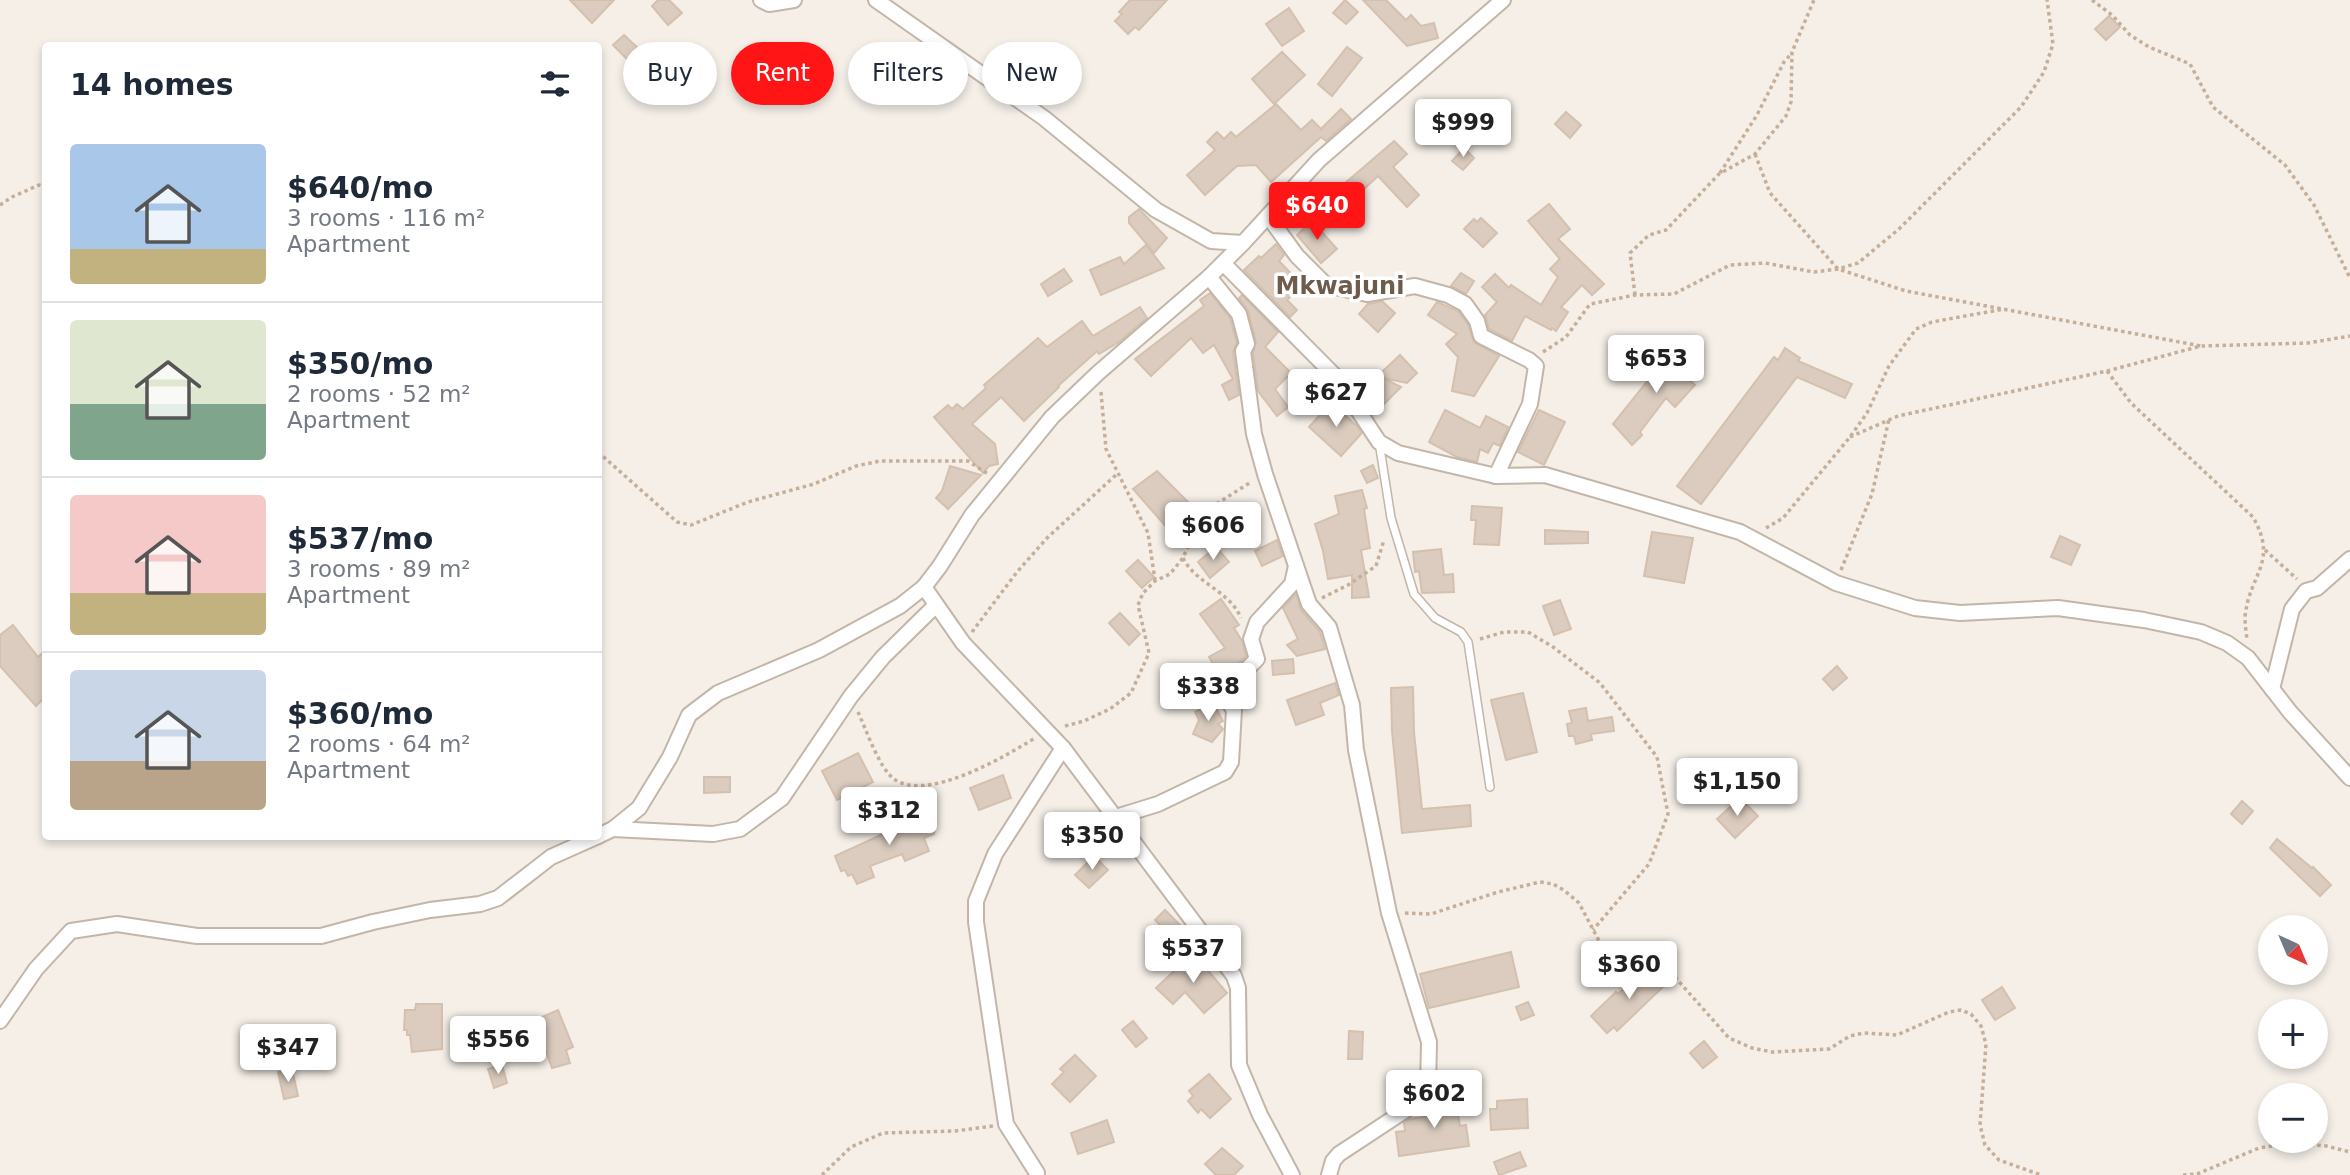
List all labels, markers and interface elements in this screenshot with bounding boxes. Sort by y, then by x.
chip: Buy [623,42,717,105]
chip: Rent [731,42,834,105]
chip: Filters [848,42,968,105]
chip: New [982,42,1082,105]
icon: filters [536,65,574,103]
text: 14 homes [70,67,234,102]
pin: $999 [1422,100,1504,159]
text: $999 [1431,109,1495,135]
text: $640/mo [287,170,433,205]
icon: home [126,172,210,256]
pin: $640 [1276,182,1358,242]
text: $640 [1285,192,1349,218]
text: 3 rooms · 116 m² [287,205,485,231]
text: Apartment [287,231,410,257]
district label: Mkwajuni [1276,272,1404,300]
pin: $653 [1615,336,1697,395]
text: $653 [1624,345,1688,371]
text: $350/mo [287,346,433,381]
icon: home [126,348,210,432]
pin: $627 [1295,370,1377,429]
text: $627 [1304,379,1368,405]
text: 2 rooms · 52 m² [287,381,471,407]
text: Apartment [287,407,410,433]
pin: $606 [1172,503,1254,562]
text: $606 [1181,512,1245,538]
text: $537/mo [287,521,433,556]
icon: home [126,523,210,607]
text: 3 rooms · 89 m² [287,556,471,582]
text: Apartment [287,582,410,608]
pin: $338 [1167,664,1249,723]
text: $338 [1176,673,1240,699]
text: $360/mo [287,696,433,731]
icon: home [126,698,210,782]
text: 2 rooms · 64 m² [287,731,471,757]
text: Apartment [287,757,410,783]
pin: $1,150 [1680,758,1794,818]
text: $1,150 [1693,768,1781,794]
pin: $312 [848,788,930,847]
text: $312 [857,797,921,823]
pin: $350 [1051,812,1133,872]
text: $350 [1060,822,1124,848]
north arrow [2258,915,2328,985]
map controls [2258,915,2328,1153]
pin: $537 [1152,926,1234,985]
text: $537 [1161,935,1225,961]
pin: $360 [1588,942,1670,1001]
text: $360 [1597,951,1661,977]
button: + [2258,999,2328,1069]
pin: $556 [457,1016,539,1076]
pin: $347 [247,1024,329,1084]
text: $556 [466,1026,530,1052]
text: $347 [256,1034,320,1060]
pin: $602 [1393,1070,1475,1130]
text: $602 [1402,1080,1466,1106]
button: − [2258,1083,2328,1153]

